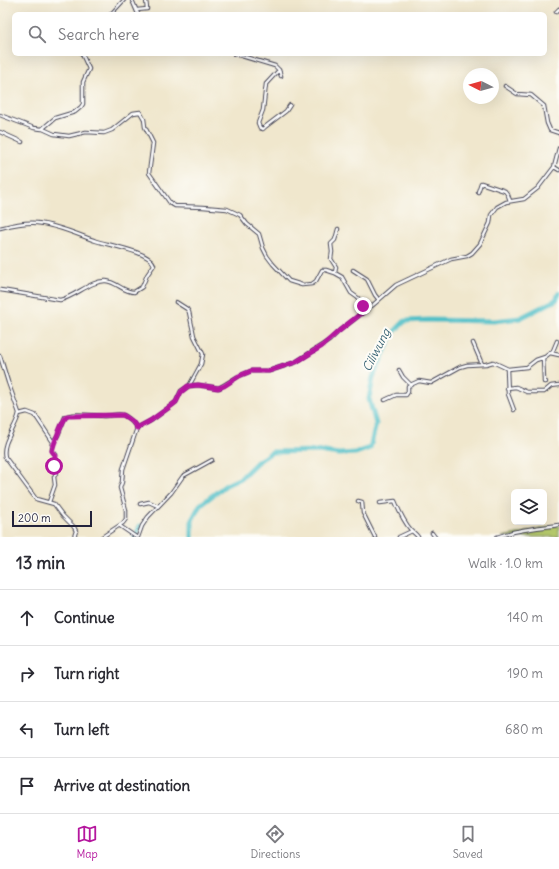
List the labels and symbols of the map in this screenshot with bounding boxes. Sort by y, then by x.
north arrow [463,68,499,104]
route end [354,297,372,315]
water label: Ciliwung [359,325,394,374]
route start [45,457,63,475]
scale bar [12,509,92,528]

